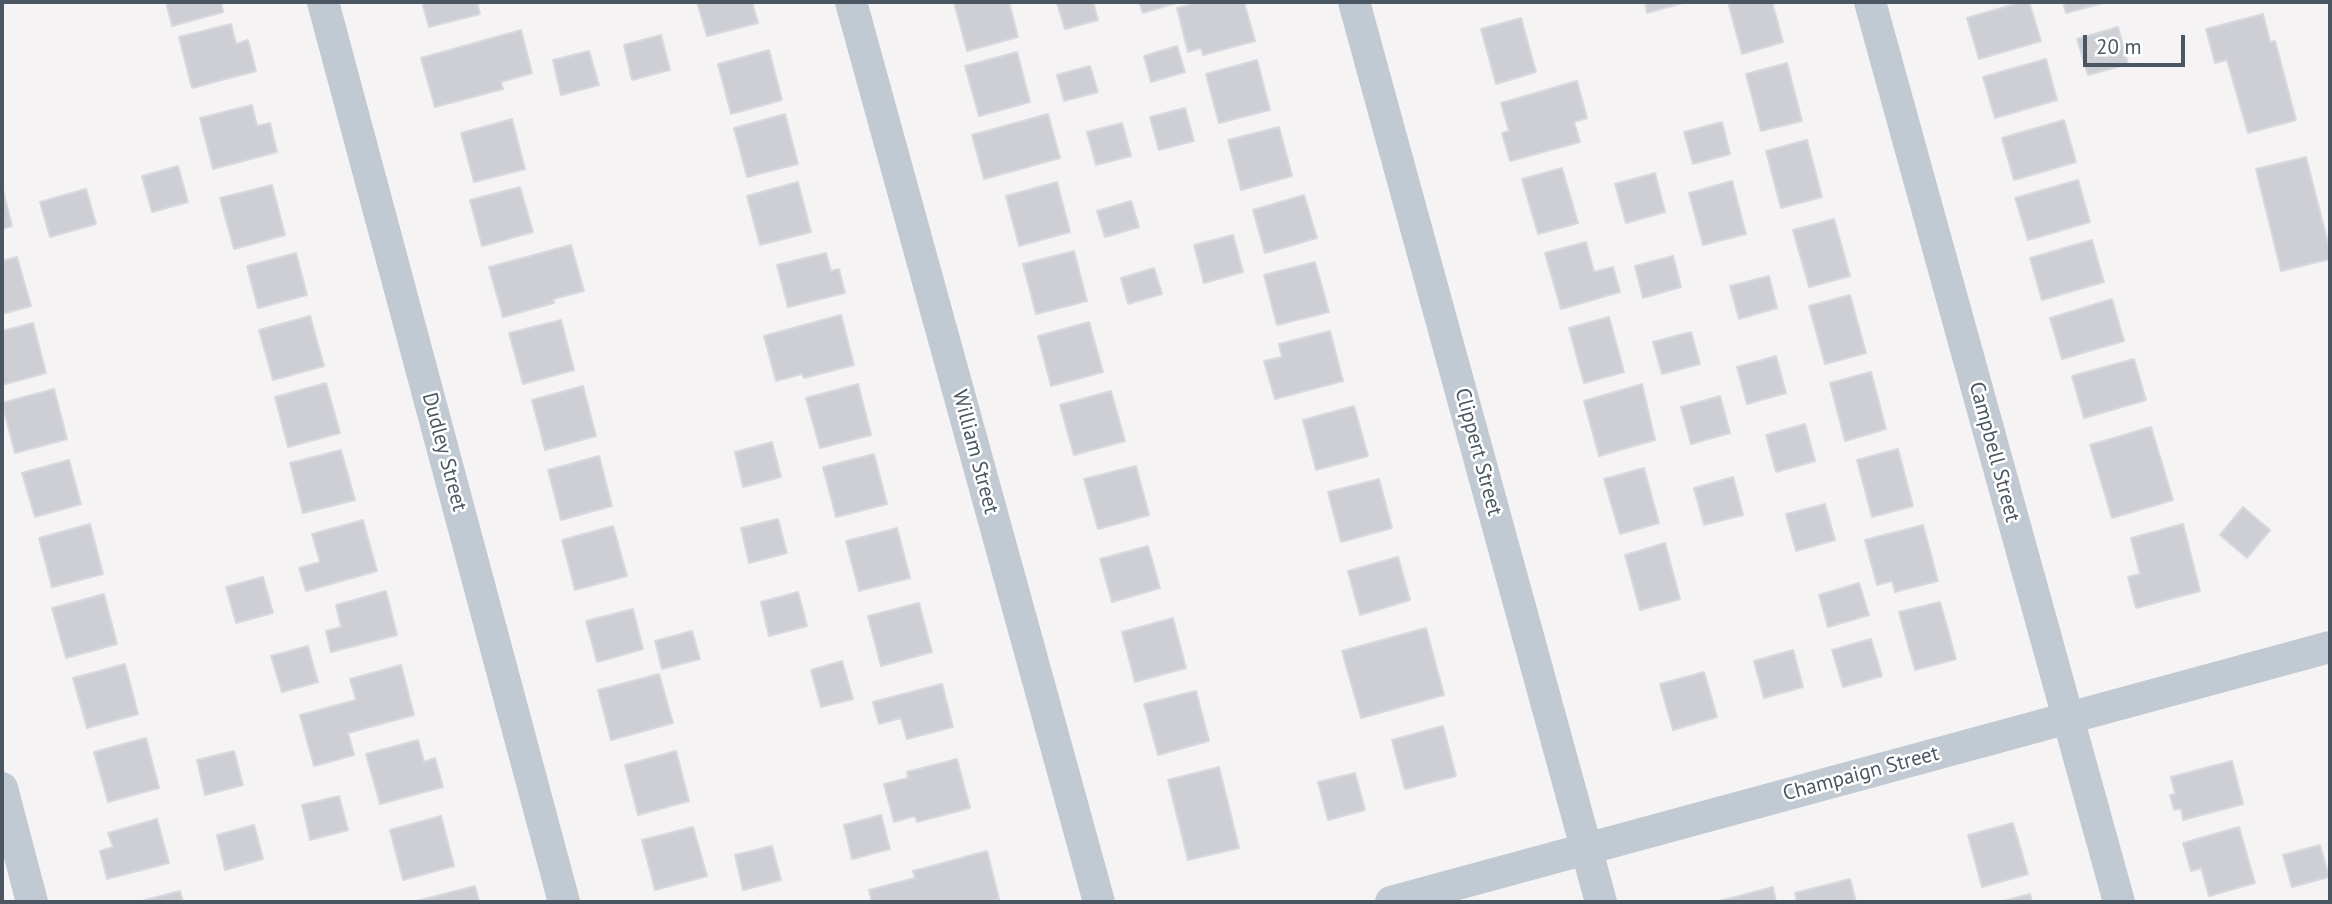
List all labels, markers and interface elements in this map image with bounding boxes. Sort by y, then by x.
scale bar [2087,21,2188,65]
text: 20 m [2096,33,2142,60]
street label: Campbell Street [1963,379,2025,525]
street label: Clippert Street [1449,385,1507,519]
street label: William Street [946,387,1004,517]
street label: Dudley Street [416,390,472,514]
street label: Champaign Street [1780,741,1942,807]

